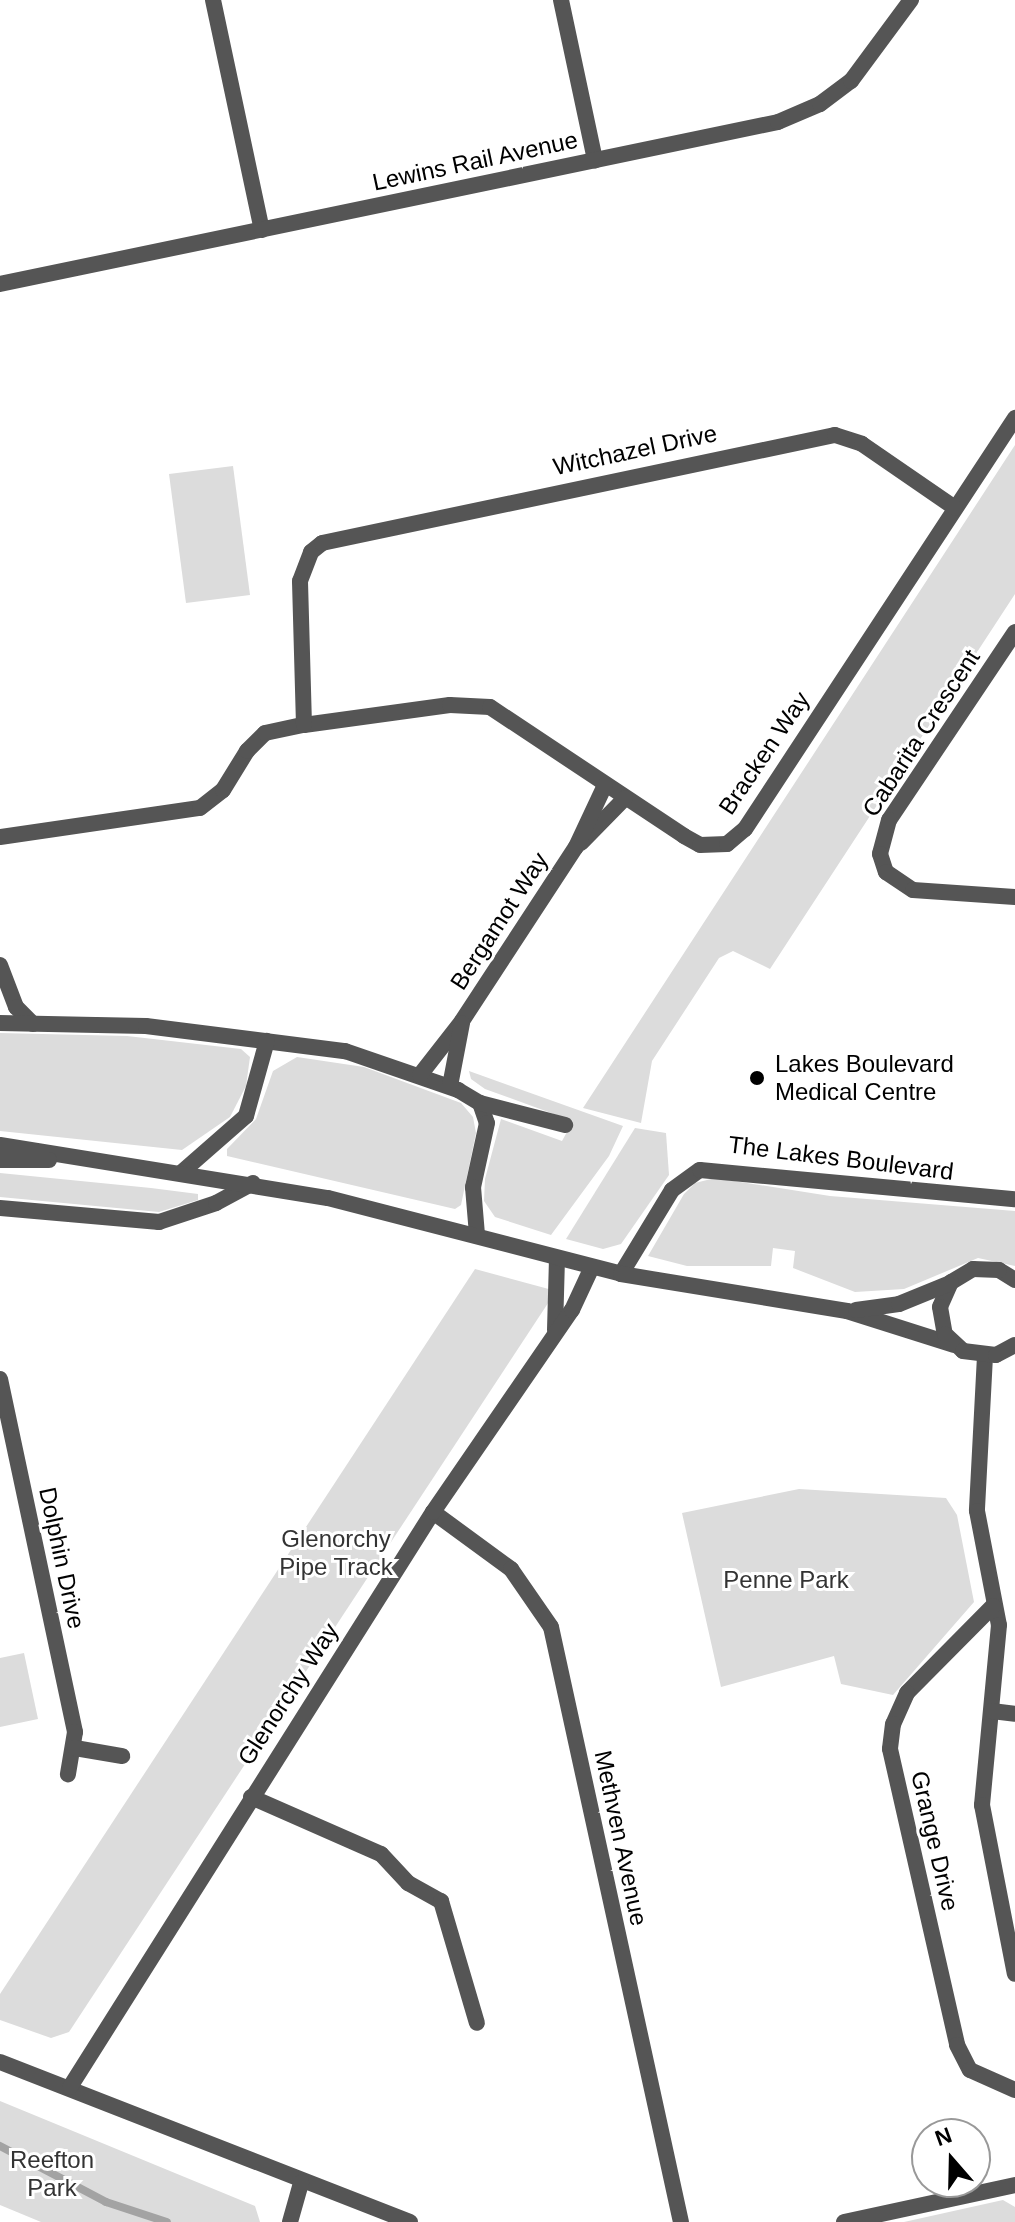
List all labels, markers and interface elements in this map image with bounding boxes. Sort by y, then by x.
street label: Lewins Rail Avenue [369,125,581,197]
street label: Witchazel Drive [550,419,720,481]
street label: Cabarita Crescent [856,644,986,822]
street label: Bracken Way [712,686,816,820]
street label: Bergamot Way [444,847,554,995]
place label: Lakes Boulevard Medical Centre [775,1050,954,1106]
marker: Lakes Boulevard Medical Centre [746,1067,768,1089]
street label: The Lakes Boulevard [727,1130,955,1186]
street label: Dolphin Drive [33,1485,91,1631]
park label: Glenorchy Pipe Track [279,1525,393,1581]
park label: Penne Park [723,1566,849,1594]
street label: Glenorchy Way [231,1618,345,1770]
street label: Methven Avenue [588,1747,654,1929]
street label: Grange Drive [905,1768,965,1914]
north arrow [911,2118,991,2198]
text: N [932,2122,955,2151]
park label: Reefton Park [10,2146,94,2202]

